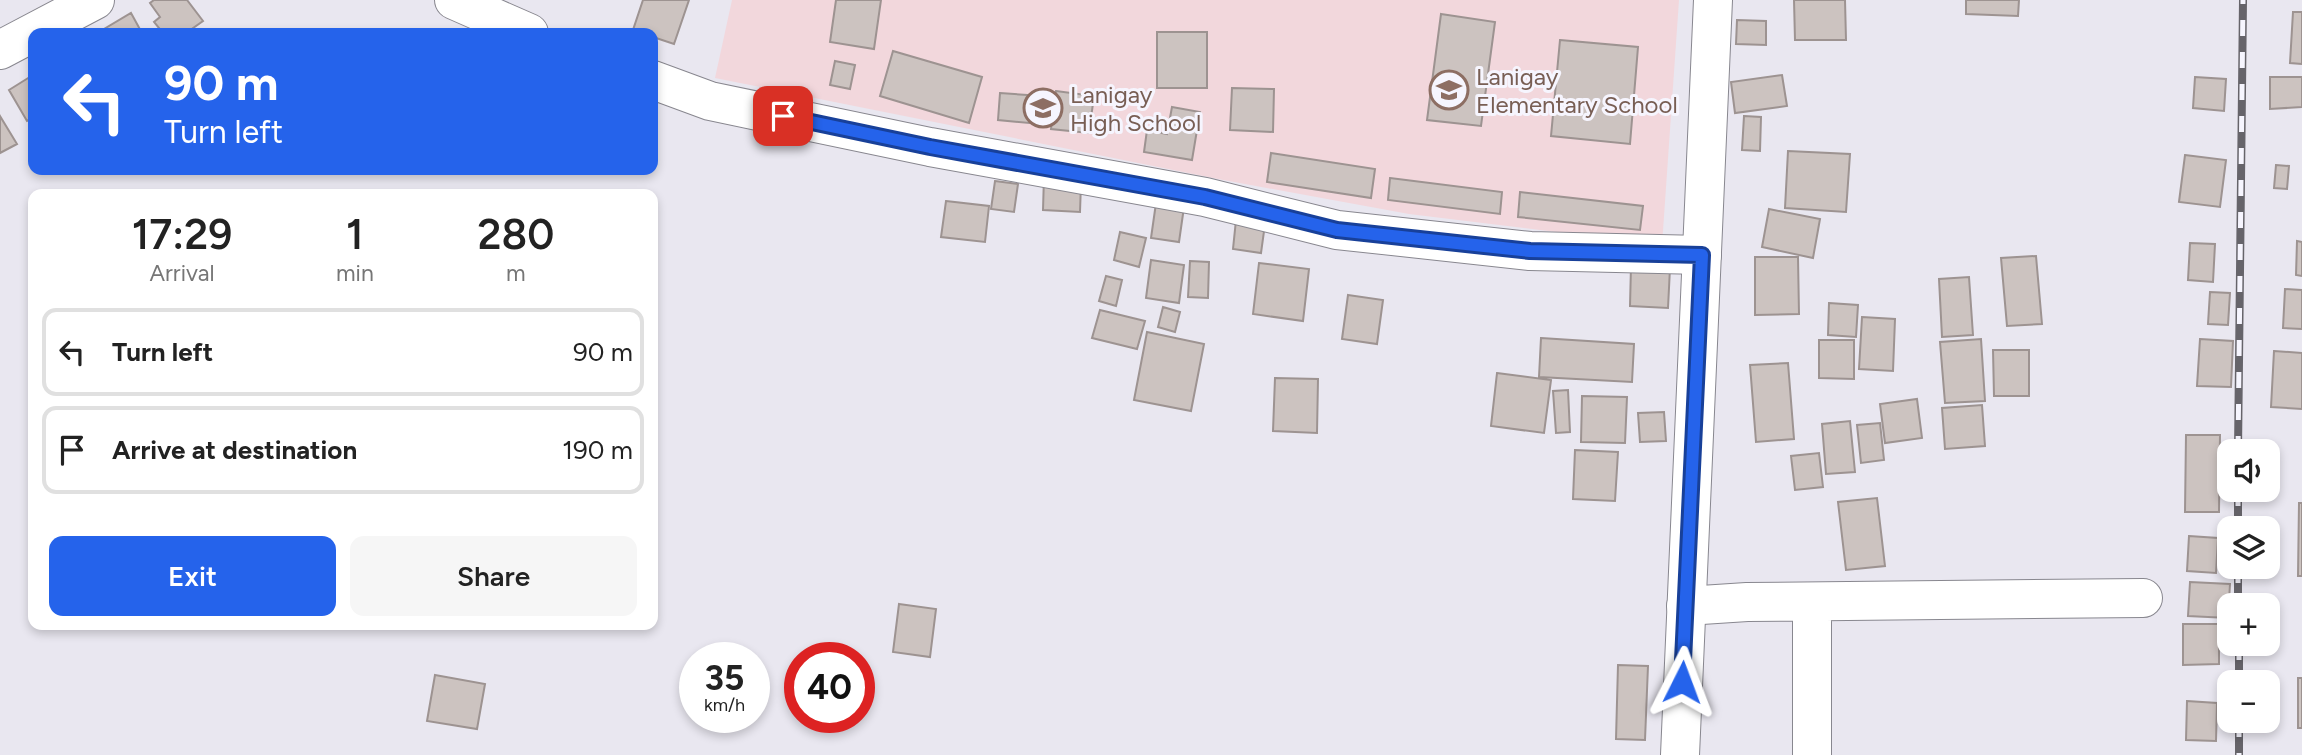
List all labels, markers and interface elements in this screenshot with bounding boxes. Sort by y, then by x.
text: 90 m [164,53,279,112]
icon: left [49,56,140,147]
place label: Lanigay Elementary School [1476,62,1678,119]
school or university icon: Lanigay Elementary School [1428,69,1470,111]
place label: Lanigay High School [1070,80,1201,137]
pin [753,86,813,146]
school or university icon: Lanigay High School [1022,87,1064,129]
icon: arrive [764,97,802,135]
text: Turn left [164,113,283,151]
text: 17:29 [132,209,232,260]
text: 1 [346,209,364,260]
text: 280 [477,209,554,260]
text: Arrival [150,259,214,287]
text: min [336,259,374,287]
text: m [506,259,526,287]
icon: left [53,333,91,371]
text: Turn left [112,336,213,368]
text: 90 m [573,336,633,368]
icon: arrive [53,431,91,469]
text: Arrive at destination [112,434,357,466]
text: 190 m [562,434,633,466]
map controls [2217,439,2280,733]
button: sound [2217,439,2280,502]
button: layers [2217,516,2280,579]
button: Exit [49,536,336,616]
button: Share [350,536,637,616]
button: + [2217,593,2280,656]
speed limit sign: 40 [784,642,875,733]
position arrow [1645,645,1719,719]
text: 35 [705,657,744,699]
button: − [2217,670,2280,733]
text: km/h [704,694,745,716]

